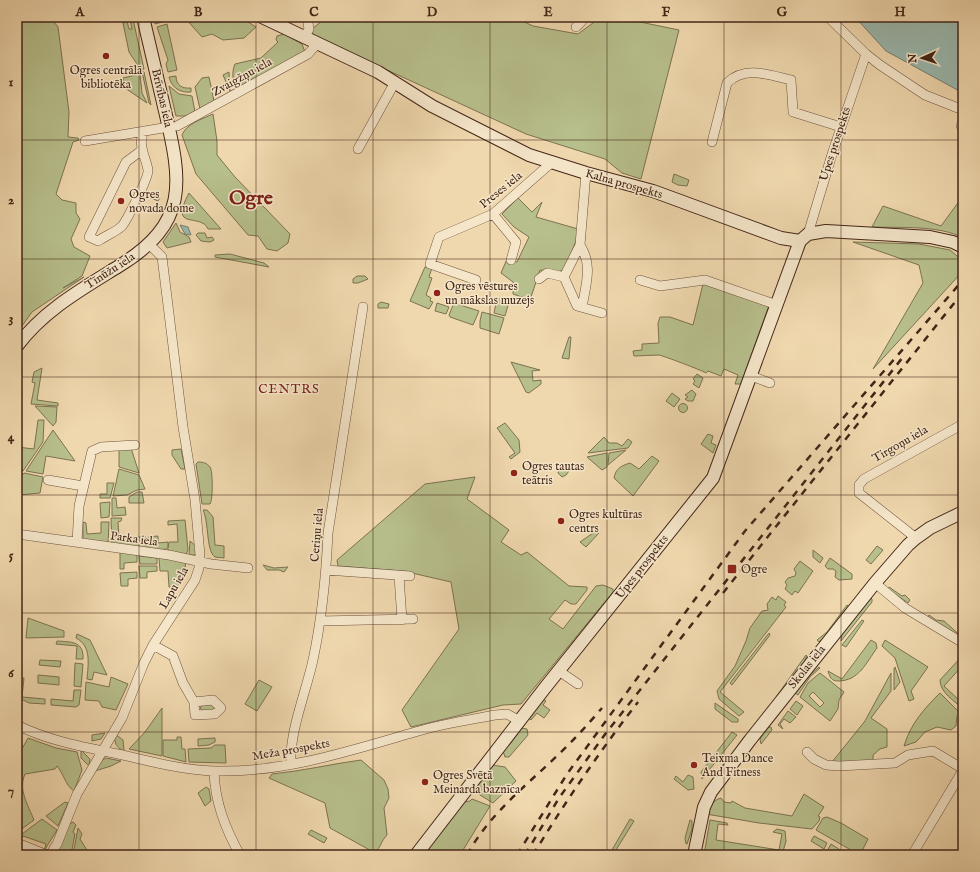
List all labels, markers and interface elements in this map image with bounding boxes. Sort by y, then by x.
text: A [75,4,86,21]
text: B [194,4,203,21]
text: C [309,4,319,21]
text: D [427,4,438,21]
text: E [543,4,553,21]
text: F [662,4,671,21]
text: G [777,4,788,21]
text: H [894,4,906,21]
north arrow [902,38,942,78]
marker: Ogres centrālā bibliotēka [101,51,111,61]
text: N [906,53,920,65]
street label: Zvaigžņu iela [209,54,275,100]
place label: Ogres centrālā bibliotēka [70,63,143,92]
street label: Brīvības iela [148,67,176,129]
text: 1 [9,74,14,91]
street label: Upes prospekts [816,105,855,183]
street label: Kalna prospekts [583,166,664,203]
street label: Preses iela [477,168,526,212]
district label: Ogre [229,186,274,211]
place label: Ogres novada dome [129,187,195,216]
text: 2 [8,192,14,209]
marker: Ogres novada dome [116,196,126,206]
street label: Tīnūžu iela [82,249,138,293]
place label: Ogres vēstures un mākslas muzejs [445,279,534,308]
marker: Ogres vēstures un mākslas muzejs [432,288,442,298]
text: 3 [9,310,14,327]
district label: CENTRS [258,381,320,398]
street label: Tirgoņu iela [870,422,931,466]
text: 4 [8,429,15,446]
place label: Ogres tautas teātris [522,459,584,488]
marker: Ogres tautas teātris [509,468,519,478]
street label: Ceriņu iela [307,507,327,563]
place label: Ogres kultūras centrs [569,507,642,536]
marker: Ogres kultūras centrs [556,516,566,526]
street label: Parka iela [109,528,159,550]
street label: Upes prospekts [612,532,672,603]
text: 5 [9,547,14,564]
place label: Ogre [741,562,768,577]
marker: Ogre [726,563,738,575]
street label: Lapu iela [156,564,193,612]
street label: Skolas iela [785,642,829,692]
text: 6 [8,665,14,682]
street label: Meža prospekts [251,736,331,765]
place label: Teixma Dance And Fitness [701,751,774,780]
marker: Teixma Dance And Fitness [689,760,699,770]
place label: Ogres Svētā Meinarda baznīca [433,768,521,797]
marker: Ogres Svētā Meinarda baznīca [420,777,430,787]
text: 7 [8,783,14,800]

